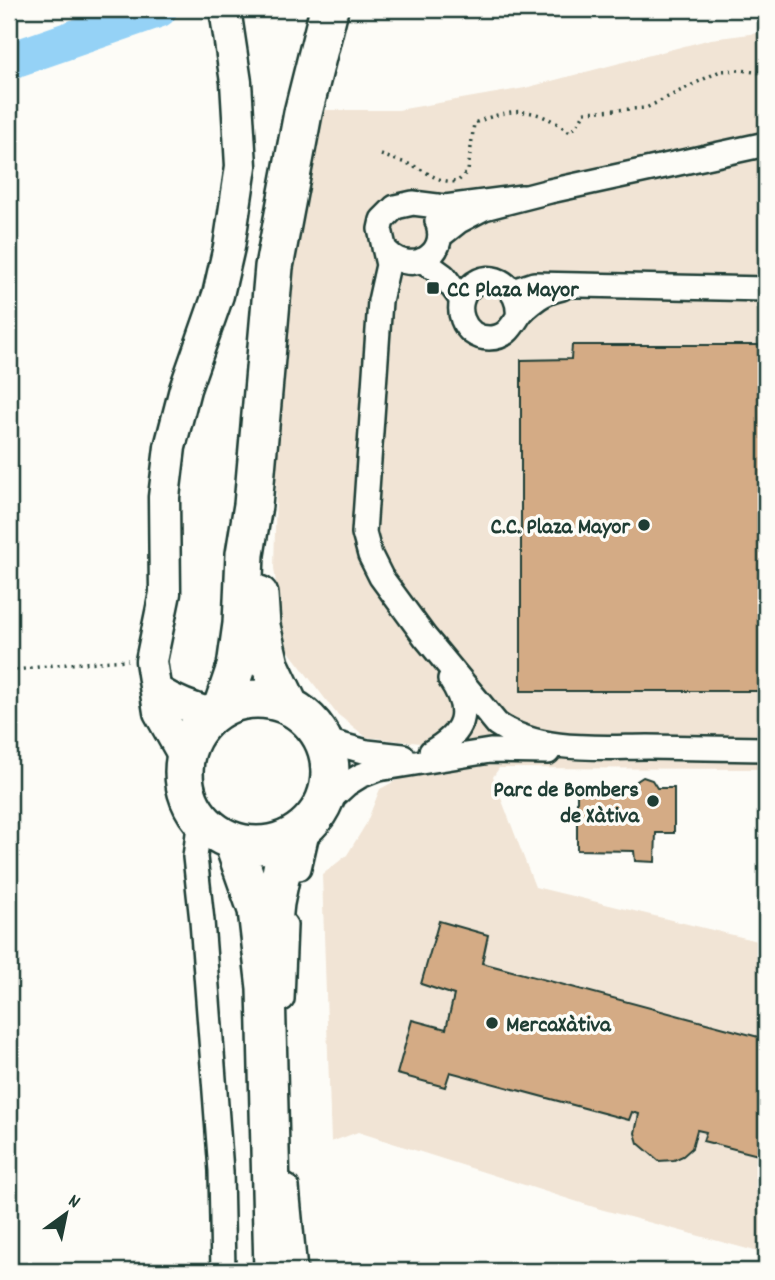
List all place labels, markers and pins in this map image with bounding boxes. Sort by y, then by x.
place label: CC Plaza Mayor [447,275,579,308]
marker: CC Plaza Mayor [425,280,441,296]
place label: C.C. Plaza Mayor [491,512,630,545]
marker: C.C. Plaza Mayor [636,517,652,533]
place label: Parc de Bombers de Xàtiva [493,775,640,834]
marker: Parc de Bombers de Xàtiva [645,793,661,809]
place label: MercaXàtiva [506,1010,612,1043]
marker: MercaXàtiva [484,1015,500,1031]

